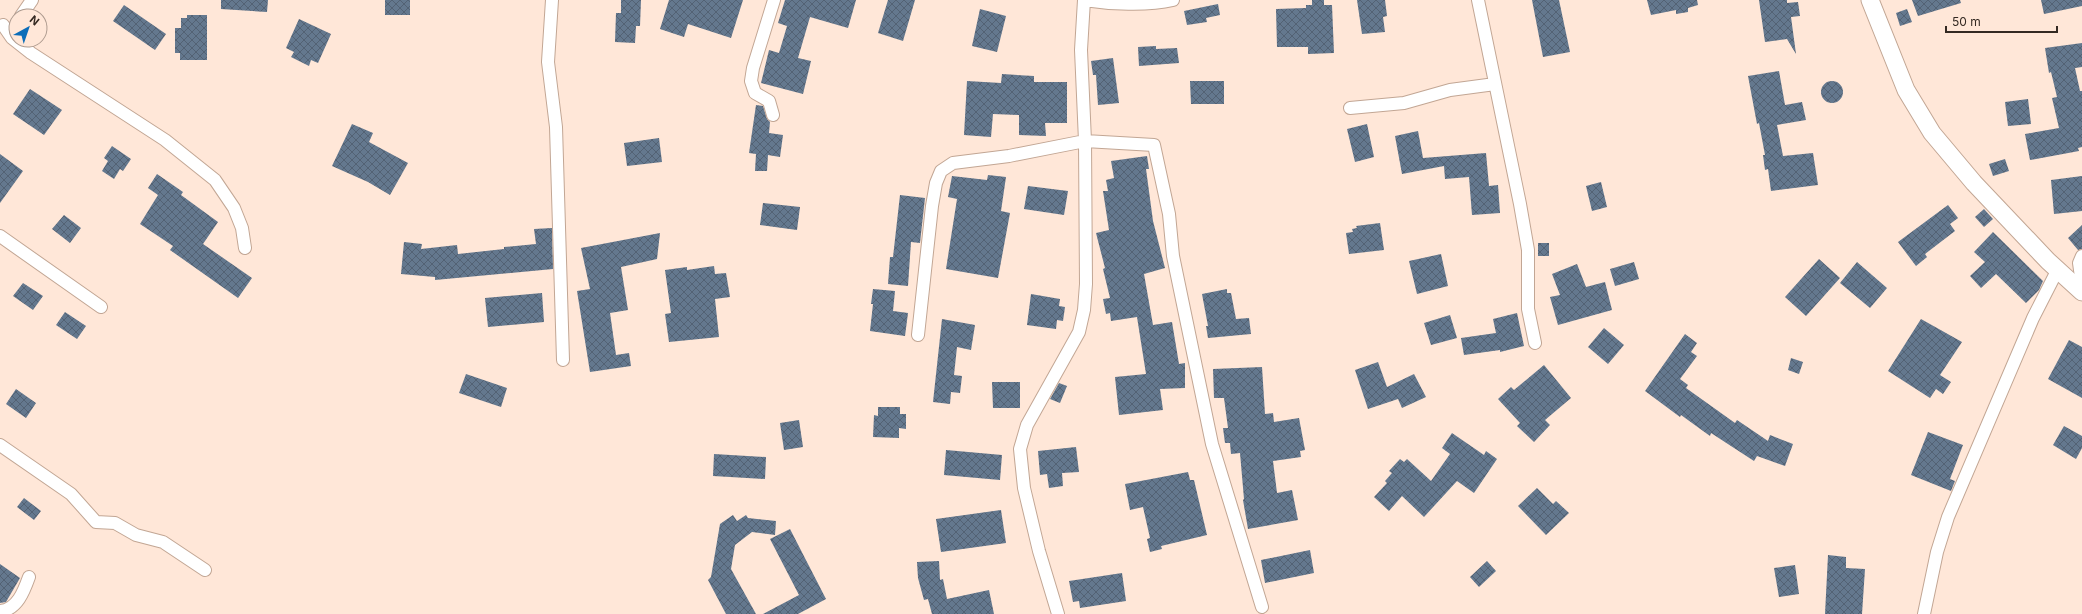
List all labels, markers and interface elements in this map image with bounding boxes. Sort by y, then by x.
north arrow [8,8,48,48]
scale bar [1946,8,2057,34]
text: N [27,12,42,28]
text: 50 m [1952,14,1981,29]

